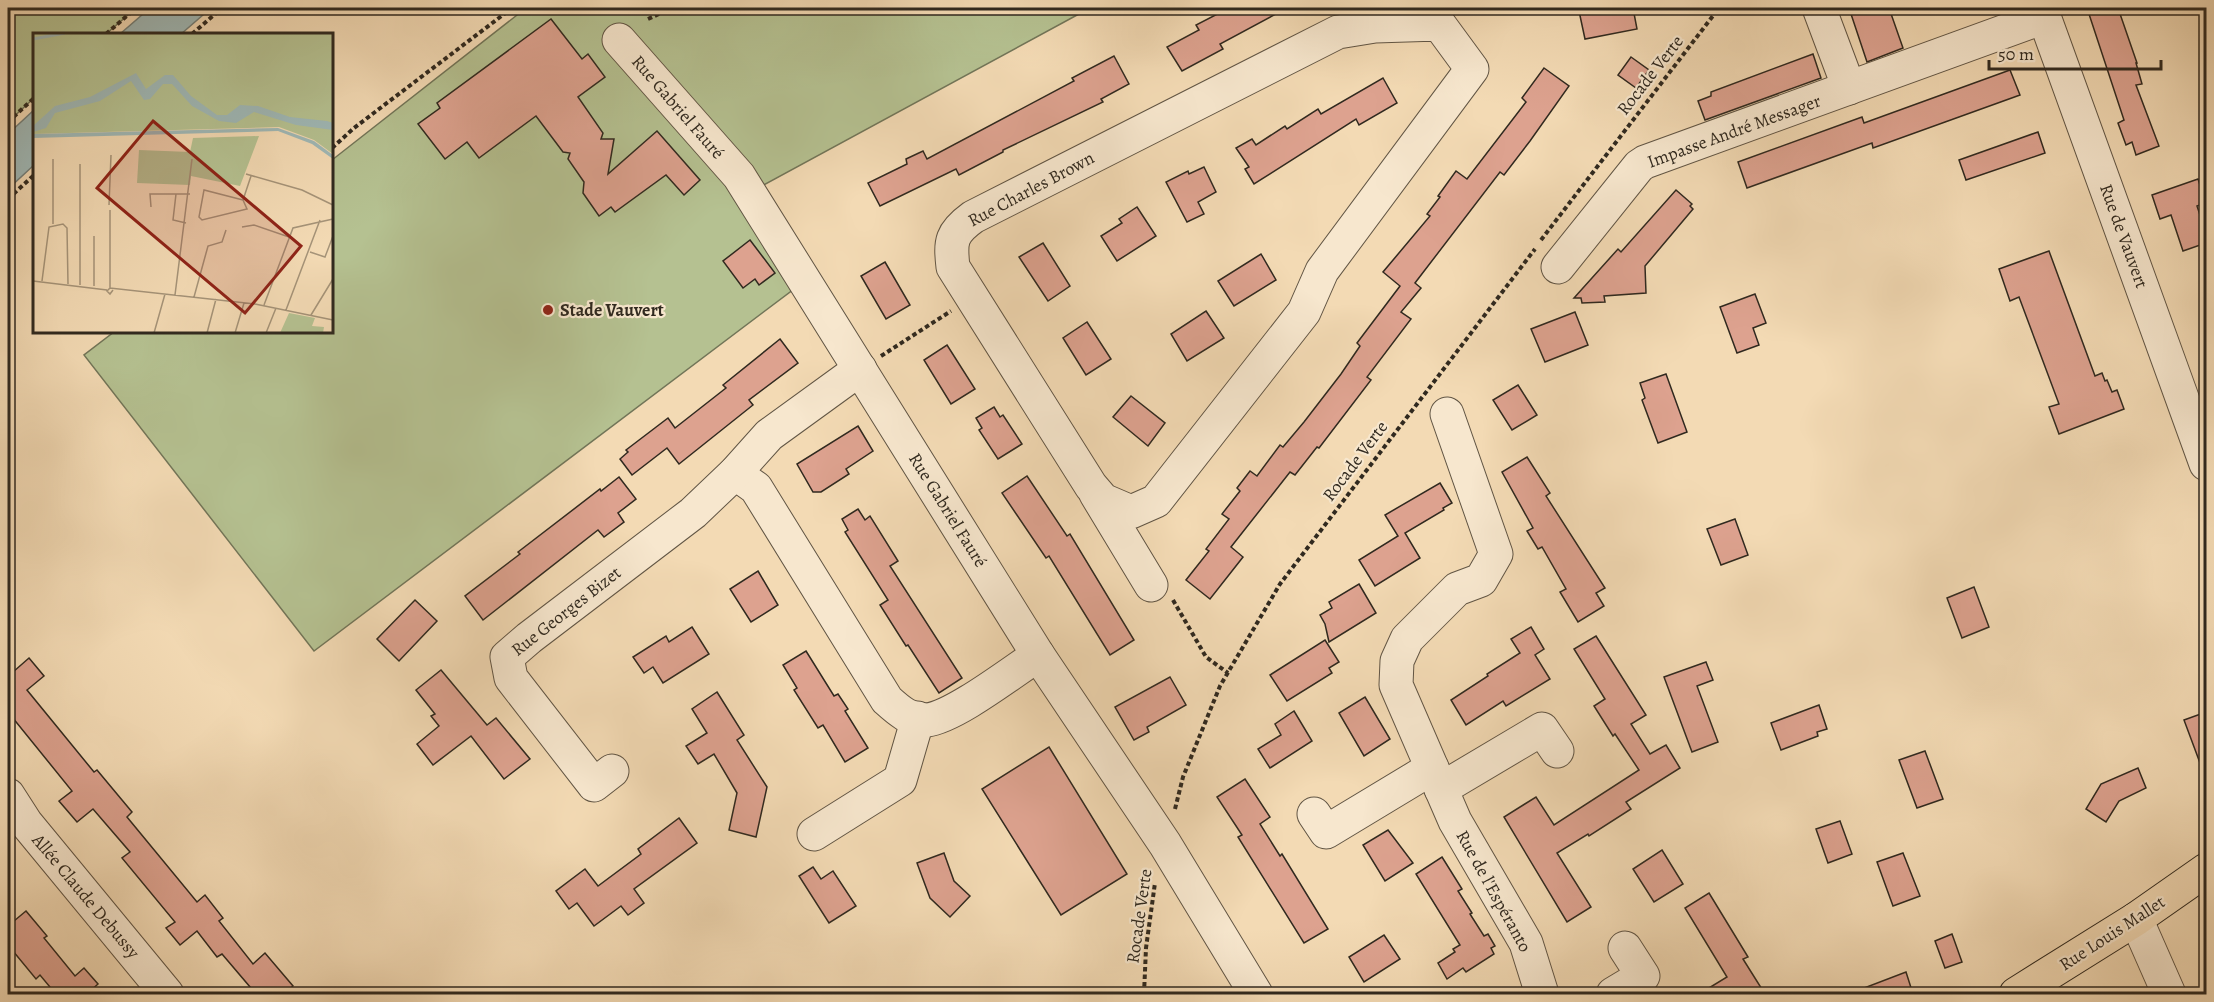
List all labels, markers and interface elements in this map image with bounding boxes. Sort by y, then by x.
street label: Rocade Verte [1611,30,1689,120]
inset map [33,33,333,333]
scale bar [1989,33,2162,71]
text: 50 m [1998,42,2034,66]
street label: Rue Gabriel Fauré [626,50,730,164]
street label: Impasse André Messager [1644,88,1824,174]
street label: Rue Charles Brown [964,146,1098,232]
street label: Rue de Vauvert [2094,180,2154,292]
place label: Stade Vauvert [560,298,664,322]
marker: Stade Vauvert [541,303,555,317]
street label: Rocade Verte [1317,416,1393,506]
street label: Rue Gabriel Fauré [903,448,993,572]
street label: Rue Georges Bizet [506,561,626,661]
street label: Rue de l'Espéranto [1451,826,1537,956]
street label: Allée Claude Debussy [26,828,146,964]
street label: Rocade Verte [1120,867,1158,965]
street label: Rue Louis Mallet [2054,890,2170,976]

